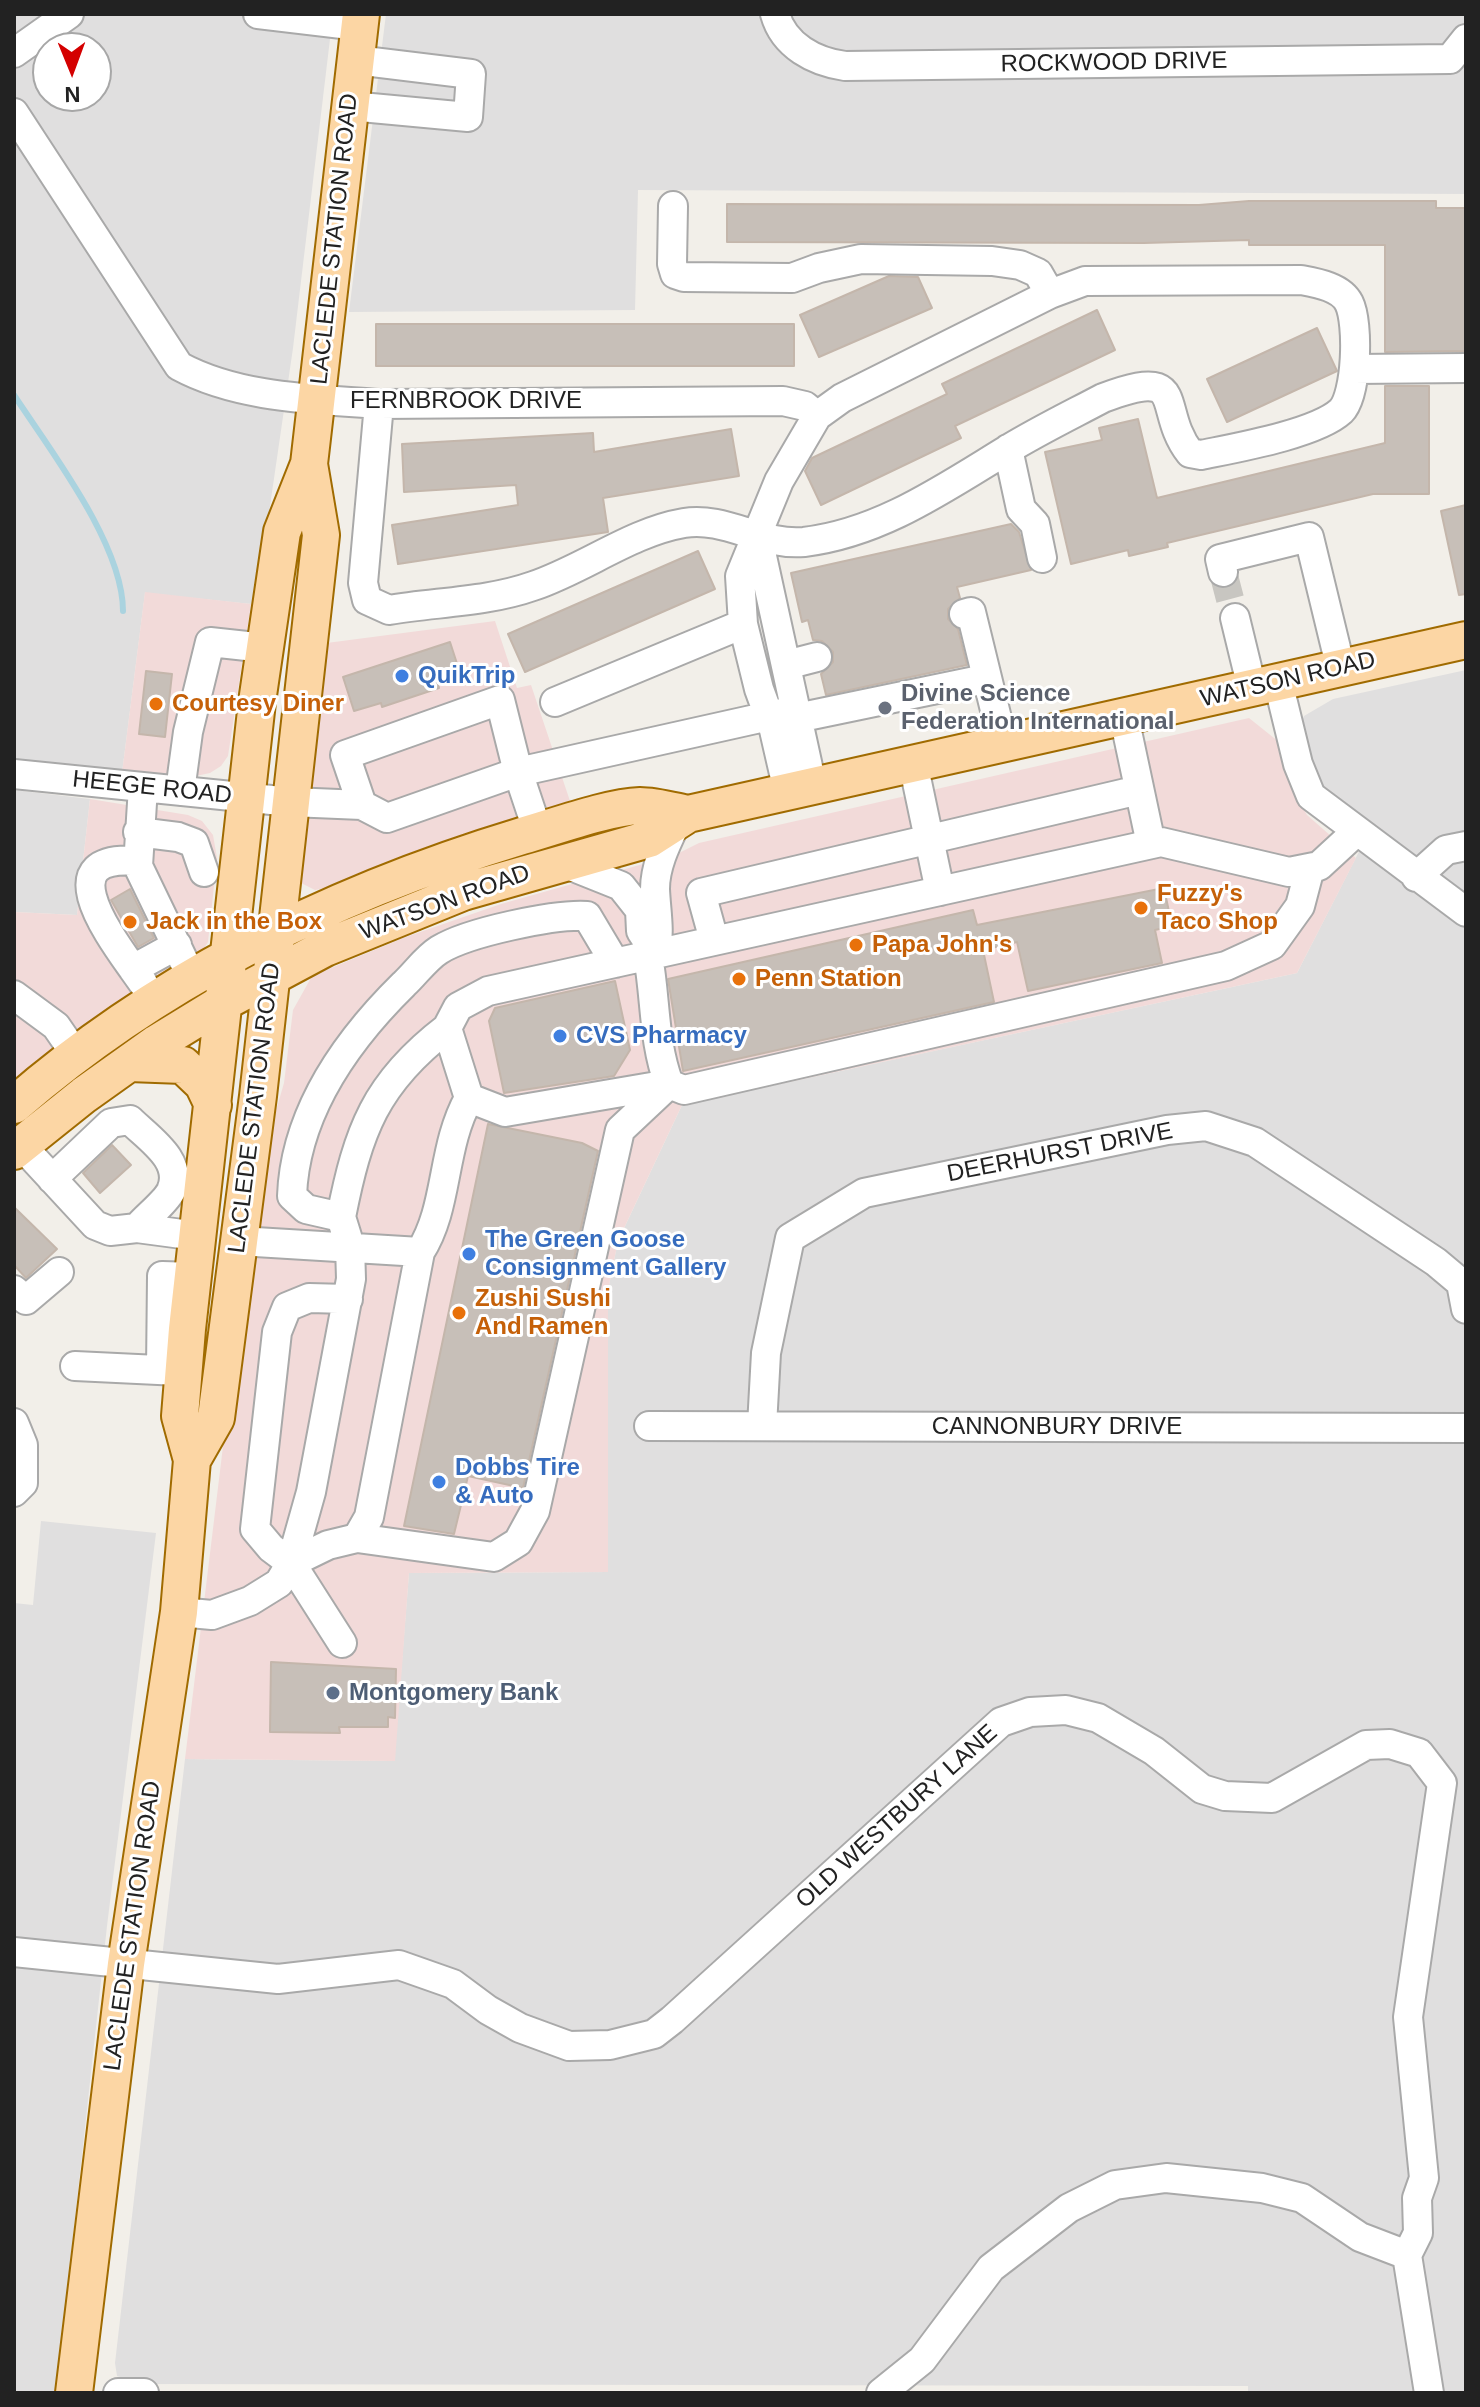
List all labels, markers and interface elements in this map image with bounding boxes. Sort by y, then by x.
north arrow [32,32,112,112]
street label: ROCKWOOD DRIVE [1000,47,1228,79]
text: N [64,82,81,107]
street label: LACLEDE STATION ROAD [305,92,365,386]
street label: FERNBROOK DRIVE [350,387,582,415]
street label: WATSON ROAD [1198,646,1378,714]
place label: QuikTrip [418,662,515,690]
marker: QuikTrip [393,667,411,685]
place label: Divine Science Federation International [901,680,1174,736]
place label: Courtesy Diner [172,690,344,718]
marker: Courtesy Diner [147,695,165,713]
marker: Divine Science Federation International [876,699,894,717]
street label: HEEGE ROAD [71,765,233,811]
street label: WATSON ROAD [356,859,534,947]
place label: Fuzzy's Taco Shop [1157,880,1278,936]
marker: Fuzzy's Taco Shop [1132,899,1150,917]
place label: Jack in the Box [146,908,322,936]
marker: Jack in the Box [121,913,139,931]
place label: Papa John's [872,931,1012,959]
marker: Papa John's [847,936,865,954]
street label: LACLEDE STATION ROAD [223,961,287,1255]
place label: Penn Station [755,965,902,993]
marker: Penn Station [730,970,748,988]
place label: CVS Pharmacy [576,1022,747,1050]
marker: CVS Pharmacy [551,1027,569,1045]
street label: DEERHURST DRIVE [945,1117,1175,1189]
place label: The Green Goose Consignment Gallery [485,1226,726,1282]
marker: The Green Goose Consignment Gallery [460,1245,478,1263]
place label: Zushi Sushi And Ramen [475,1285,611,1341]
marker: Zushi Sushi And Ramen [450,1304,468,1322]
street label: CANNONBURY DRIVE [932,1413,1182,1441]
place label: Dobbs Tire & Auto [455,1454,580,1510]
marker: Dobbs Tire & Auto [430,1473,448,1491]
place label: Montgomery Bank [349,1679,558,1707]
marker: Montgomery Bank [324,1684,342,1702]
street label: OLD WESTBURY LANE [790,1719,1004,1915]
street label: LACLEDE STATION ROAD [98,1779,168,2073]

